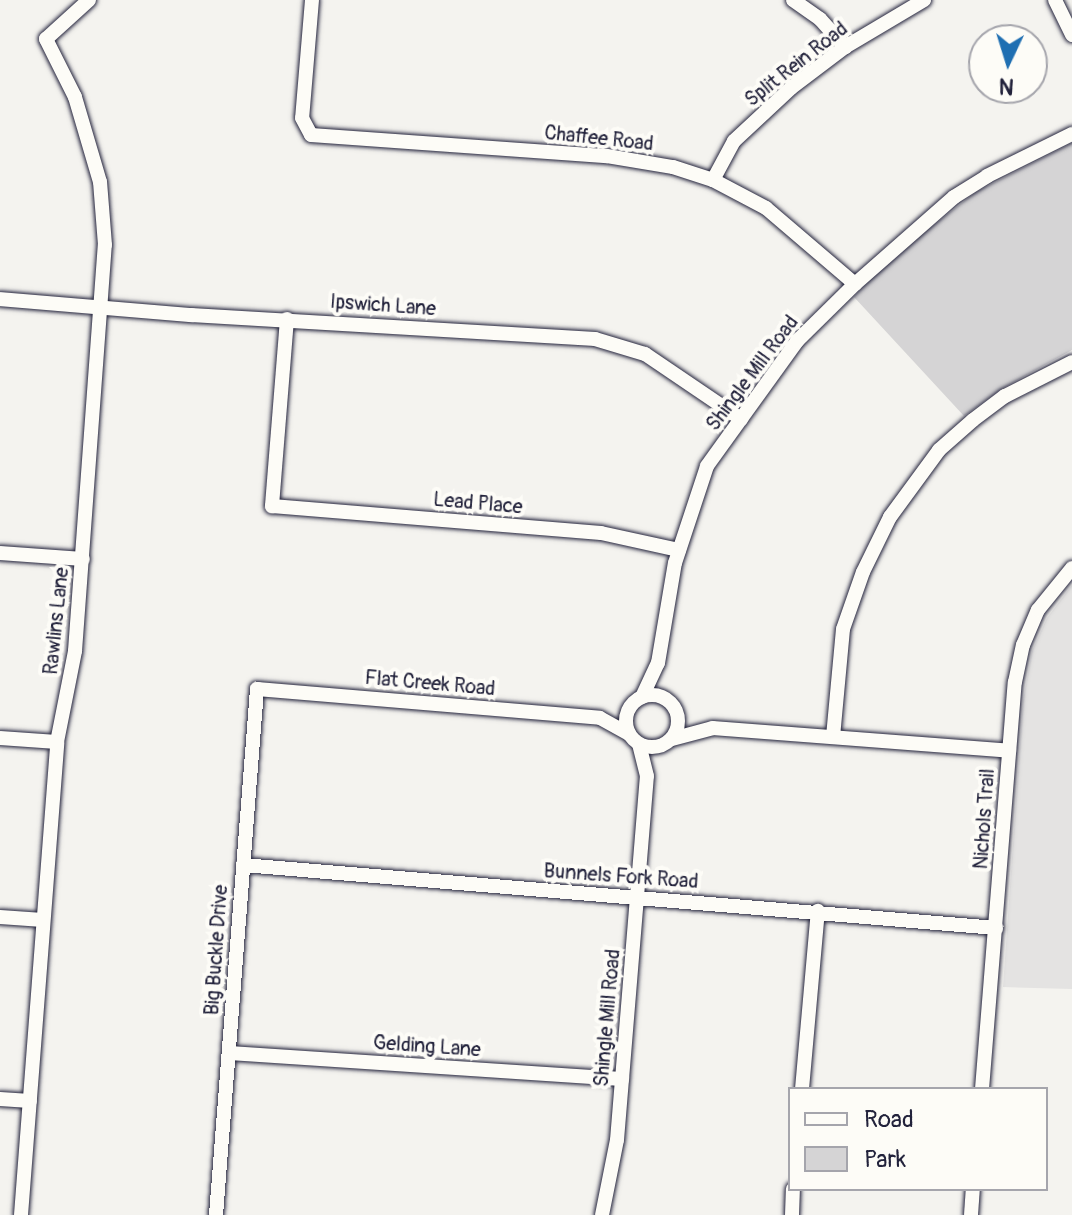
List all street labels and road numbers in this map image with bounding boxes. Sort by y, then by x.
street label: Split Rein Road [740,16,852,112]
street label: Chaffee Road [543,120,655,156]
street label: Ipswich Lane [329,289,437,321]
street label: Shingle Mill Road [701,311,803,435]
street label: Lead Place [432,487,524,519]
street label: Rawlins Lane [38,566,74,676]
street label: Flat Creek Road [364,665,496,701]
street label: Nichols Trail [969,768,999,870]
street label: Bunnels Fork Road [543,859,699,893]
street label: Big Buckle Drive [199,884,233,1016]
street label: Shingle Mill Road [589,948,625,1088]
street label: Gelding Lane [372,1030,482,1062]

